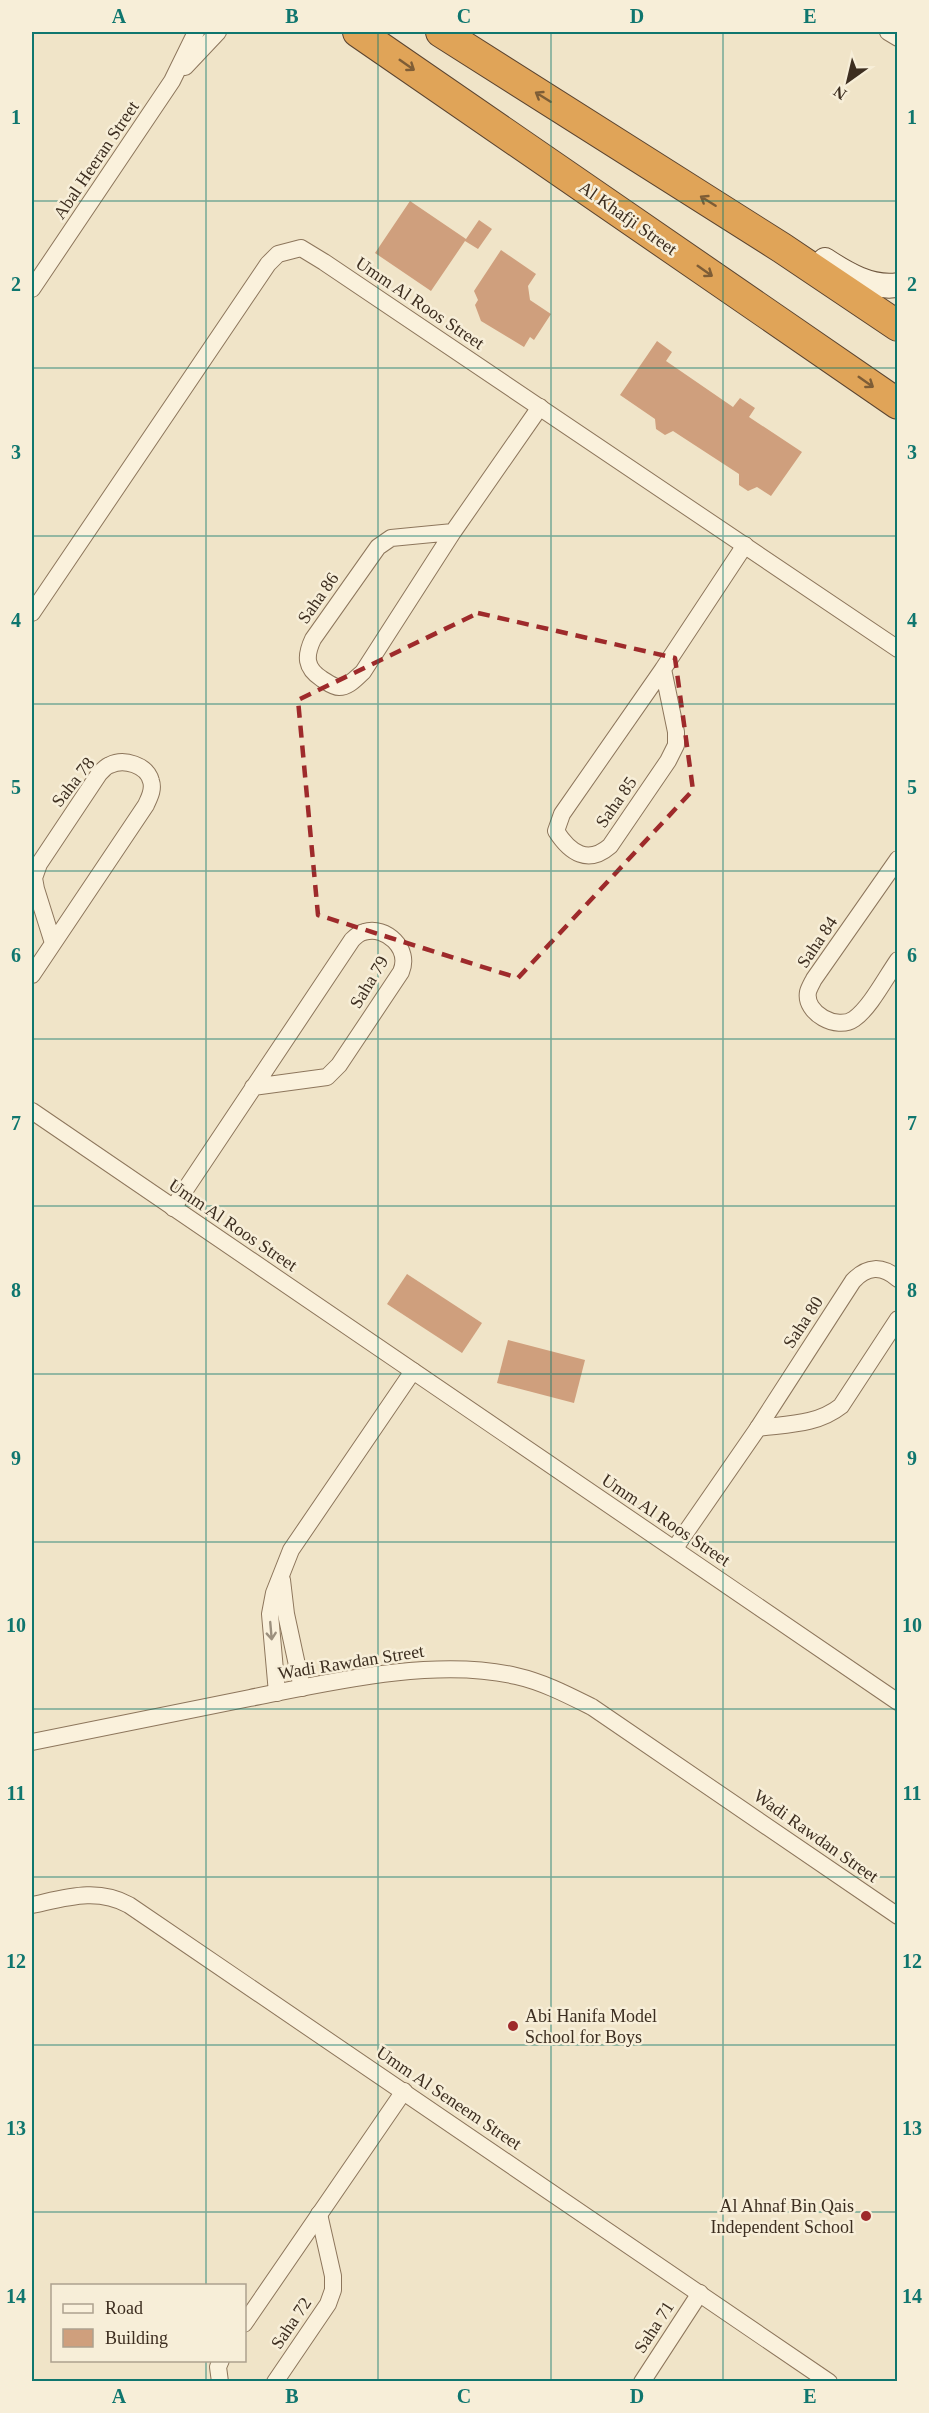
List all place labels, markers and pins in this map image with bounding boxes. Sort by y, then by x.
place label: Abi Hanifa Model School for Boys [525,2006,657,2047]
marker: Abi Hanifa Model School for Boys [506,2019,520,2033]
place label: Al Ahnaf Bin Qais Independent School [711,2196,854,2237]
marker: Al Ahnaf Bin Qais Independent School [859,2209,873,2223]

